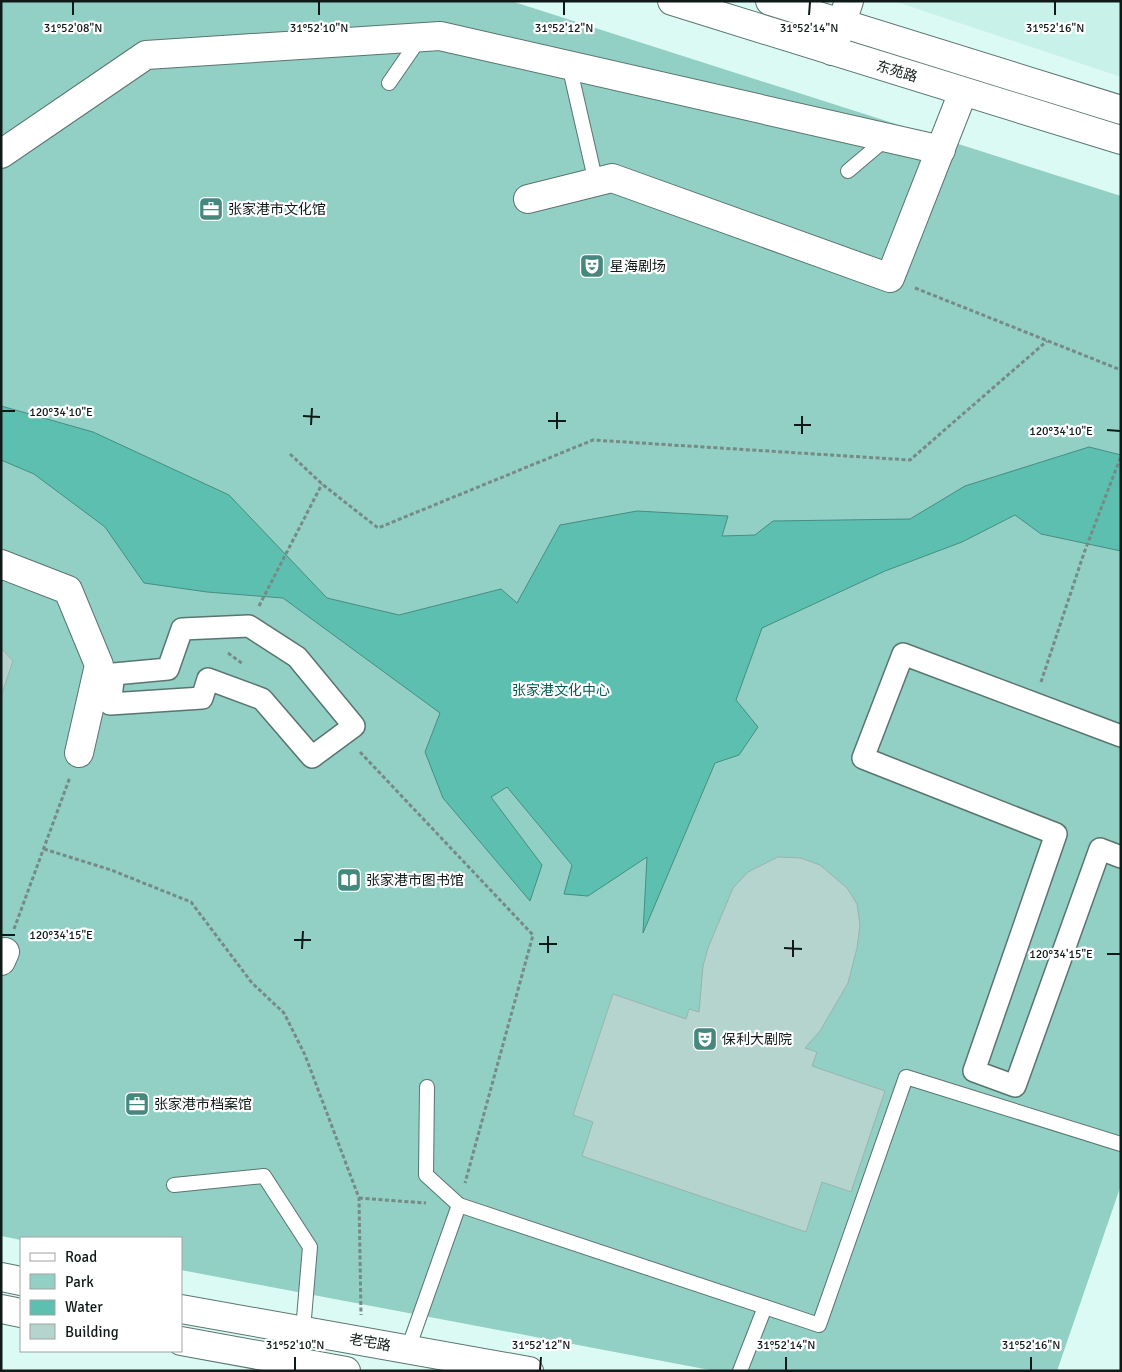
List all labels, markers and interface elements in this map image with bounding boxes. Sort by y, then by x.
text: 31°52'08"N [44,21,102,36]
text: 31°52'10"N [290,21,348,36]
text: 31°52'12"N [535,21,593,36]
text: 31°52'14"N [780,21,838,36]
text: 31°52'16"N [1026,21,1084,36]
street label: 东苑路 [874,57,919,86]
office icon: 张家港市文化馆 [198,196,224,222]
place label: 张家港市文化馆 [228,201,326,218]
theatre icon: 星海剧场 [579,253,605,279]
place label: 星海剧场 [610,258,666,275]
text: 120°34'10"E [29,405,93,420]
text: 120°34'10"E [1029,424,1093,439]
park label: 张家港文化中心 [512,682,610,699]
library icon: 张家港市图书馆 [336,867,362,893]
place label: 张家港市图书馆 [366,872,464,889]
text: 120°34'15"E [29,928,93,943]
text: 120°34'15"E [1029,947,1093,962]
theatre icon: 保利大剧院 [692,1026,718,1052]
place label: 保利大剧院 [722,1031,792,1048]
office icon: 张家港市档案馆 [124,1091,150,1117]
place label: 张家港市档案馆 [154,1096,252,1113]
legend [20,1237,182,1352]
text: Road [65,1248,97,1266]
text: Park [65,1273,94,1291]
text: Water [65,1298,103,1316]
text: Building [65,1323,119,1341]
street label: 老宅路 [348,1330,392,1355]
text: 31°52'10"N [266,1338,324,1353]
text: 31°52'12"N [512,1338,570,1353]
text: 31°52'14"N [757,1338,815,1353]
text: 31°52'16"N [1002,1338,1060,1353]

